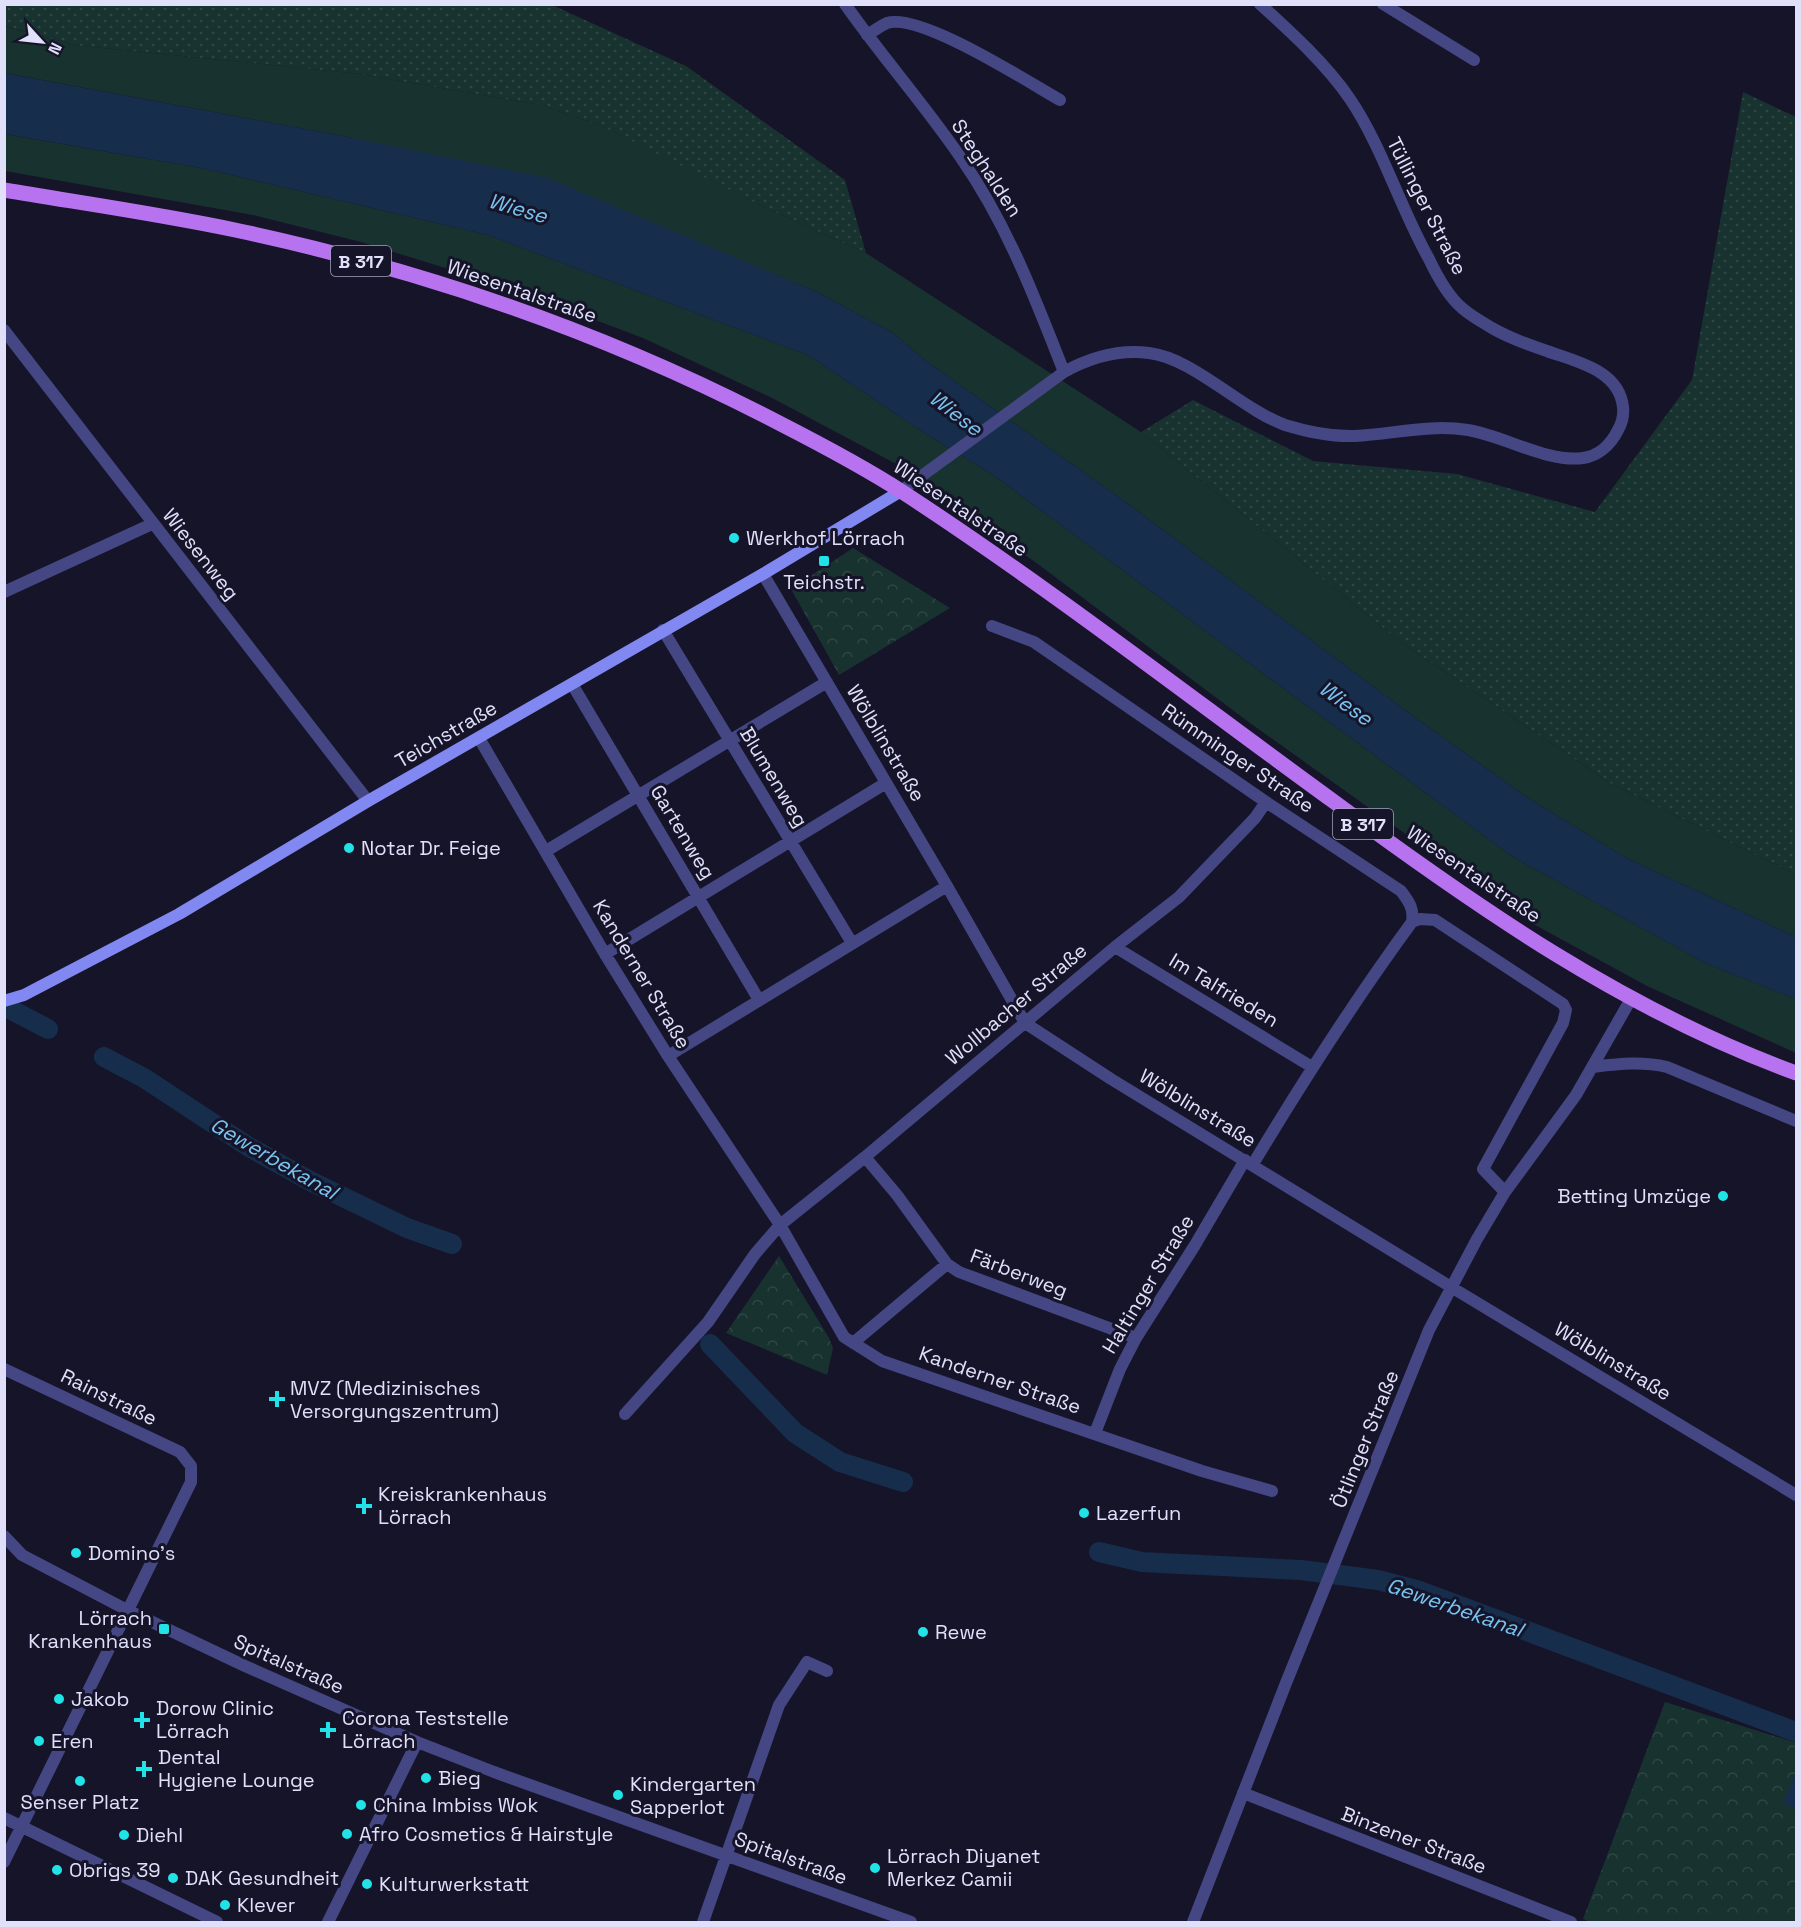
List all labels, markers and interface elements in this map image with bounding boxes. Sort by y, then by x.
north arrow [12,12,72,72]
text: N [43,39,67,58]
street label: Steghalden [946,114,1028,222]
street label: Tüllinger Straße [1381,133,1473,279]
water label: Wiese [486,187,552,230]
road number: B 317 [331,246,391,276]
street label: Wiesentalstraße [444,253,600,329]
water label: Wiese [924,384,989,443]
street label: Wiesentalstraße [889,453,1033,563]
street label: Wiesenweg [157,503,245,605]
place label: Werkhof Lörrach [746,525,905,551]
marker: Werkhof Lörrach [727,531,741,545]
marker: Teichstr. [817,554,831,568]
place label: Teichstr. [783,569,865,595]
water label: Wiese [1314,675,1379,732]
street label: Wölblinstraße [841,680,931,806]
street label: Teichstraße [390,694,502,774]
street label: Rümminger Straße [1157,697,1319,819]
street label: Blumenweg [734,722,814,832]
street label: Gartenweg [645,780,721,884]
road number: B 317 [1333,809,1393,839]
street label: Wiesentalstraße [1402,819,1546,929]
place label: Notar Dr. Feige [361,835,501,861]
marker: Notar Dr. Feige [342,841,356,855]
street label: Kanderner Straße [587,895,697,1053]
street label: Wollbacher Straße [940,937,1092,1071]
street label: Im Talfrieden [1164,947,1284,1033]
street label: Wölblinstraße [1135,1063,1261,1153]
water label: Gewerbekanal [206,1111,345,1207]
place label: Betting Umzüge [1557,1183,1711,1209]
marker: Betting Umzüge [1716,1189,1730,1203]
street label: Haltinger Straße [1096,1210,1200,1358]
street label: Färberweg [967,1243,1071,1303]
street label: Wölblinstraße [1550,1316,1676,1406]
street label: Kanderner Straße [916,1340,1084,1420]
street label: Rainstraße [57,1363,161,1431]
street label: Ötlinger Straße [1325,1366,1405,1512]
place label: MVZ (Medizinisches Versorgungszentrum) [290,1375,499,1424]
marker: MVZ (Medizinisches Versorgungszentrum) [268,1390,286,1408]
place label: Kreiskrankenhaus Lörrach [378,1481,547,1530]
marker: Kreiskrankenhaus Lörrach [355,1497,373,1515]
place label: Lazerfun [1096,1500,1181,1526]
marker: Lazerfun [1077,1506,1091,1520]
place label: Domino's [88,1540,175,1566]
marker: Domino's [69,1546,83,1560]
water label: Gewerbekanal [1383,1571,1529,1644]
place label: Lörrach Krankenhaus [28,1605,152,1654]
place label: Rewe [935,1619,987,1645]
marker: Lörrach Krankenhaus [157,1622,171,1636]
marker: Rewe [916,1625,930,1639]
street label: Spitalstraße [230,1628,348,1700]
place label: Jakob [71,1686,129,1712]
marker: Jakob [52,1692,66,1706]
place label: Dorow Clinic Lörrach [156,1695,274,1744]
place label: Corona Teststelle Lörrach [342,1705,509,1754]
marker: Dorow Clinic Lörrach [133,1711,151,1729]
marker: Corona Teststelle Lörrach [319,1721,337,1739]
place label: Eren [51,1728,94,1754]
marker: Eren [32,1734,46,1748]
place label: Dental Hygiene Lounge [158,1744,315,1793]
marker: Dental Hygiene Lounge [135,1760,153,1778]
place label: Bieg [438,1765,481,1791]
marker: Bieg [419,1771,433,1785]
place label: Kindergarten Sapperlot [630,1771,756,1820]
marker: Senser Platz [73,1774,87,1788]
marker: Kindergarten Sapperlot [611,1788,625,1802]
place label: Senser Platz [21,1789,139,1815]
place label: China Imbiss Wok [373,1792,538,1818]
marker: China Imbiss Wok [354,1798,368,1812]
street label: Binzener Straße [1338,1800,1490,1880]
place label: Afro Cosmetics & Hairstyle [359,1821,613,1847]
place label: Diehl [136,1822,183,1848]
street label: Spitalstraße [731,1826,851,1890]
marker: Afro Cosmetics & Hairstyle [340,1827,354,1841]
marker: Diehl [117,1828,131,1842]
place label: Lörrach Diyanet Merkez Camii [887,1843,1040,1892]
place label: Obrigs 39 [69,1857,161,1883]
marker: Lörrach Diyanet Merkez Camii [868,1861,882,1875]
marker: Obrigs 39 [50,1863,64,1877]
place label: DAK Gesundheit [185,1865,339,1891]
marker: DAK Gesundheit [166,1871,180,1885]
place label: Kulturwerkstatt [379,1871,529,1897]
marker: Kulturwerkstatt [360,1877,374,1891]
place label: Klever [237,1892,295,1918]
marker: Klever [218,1898,232,1912]

